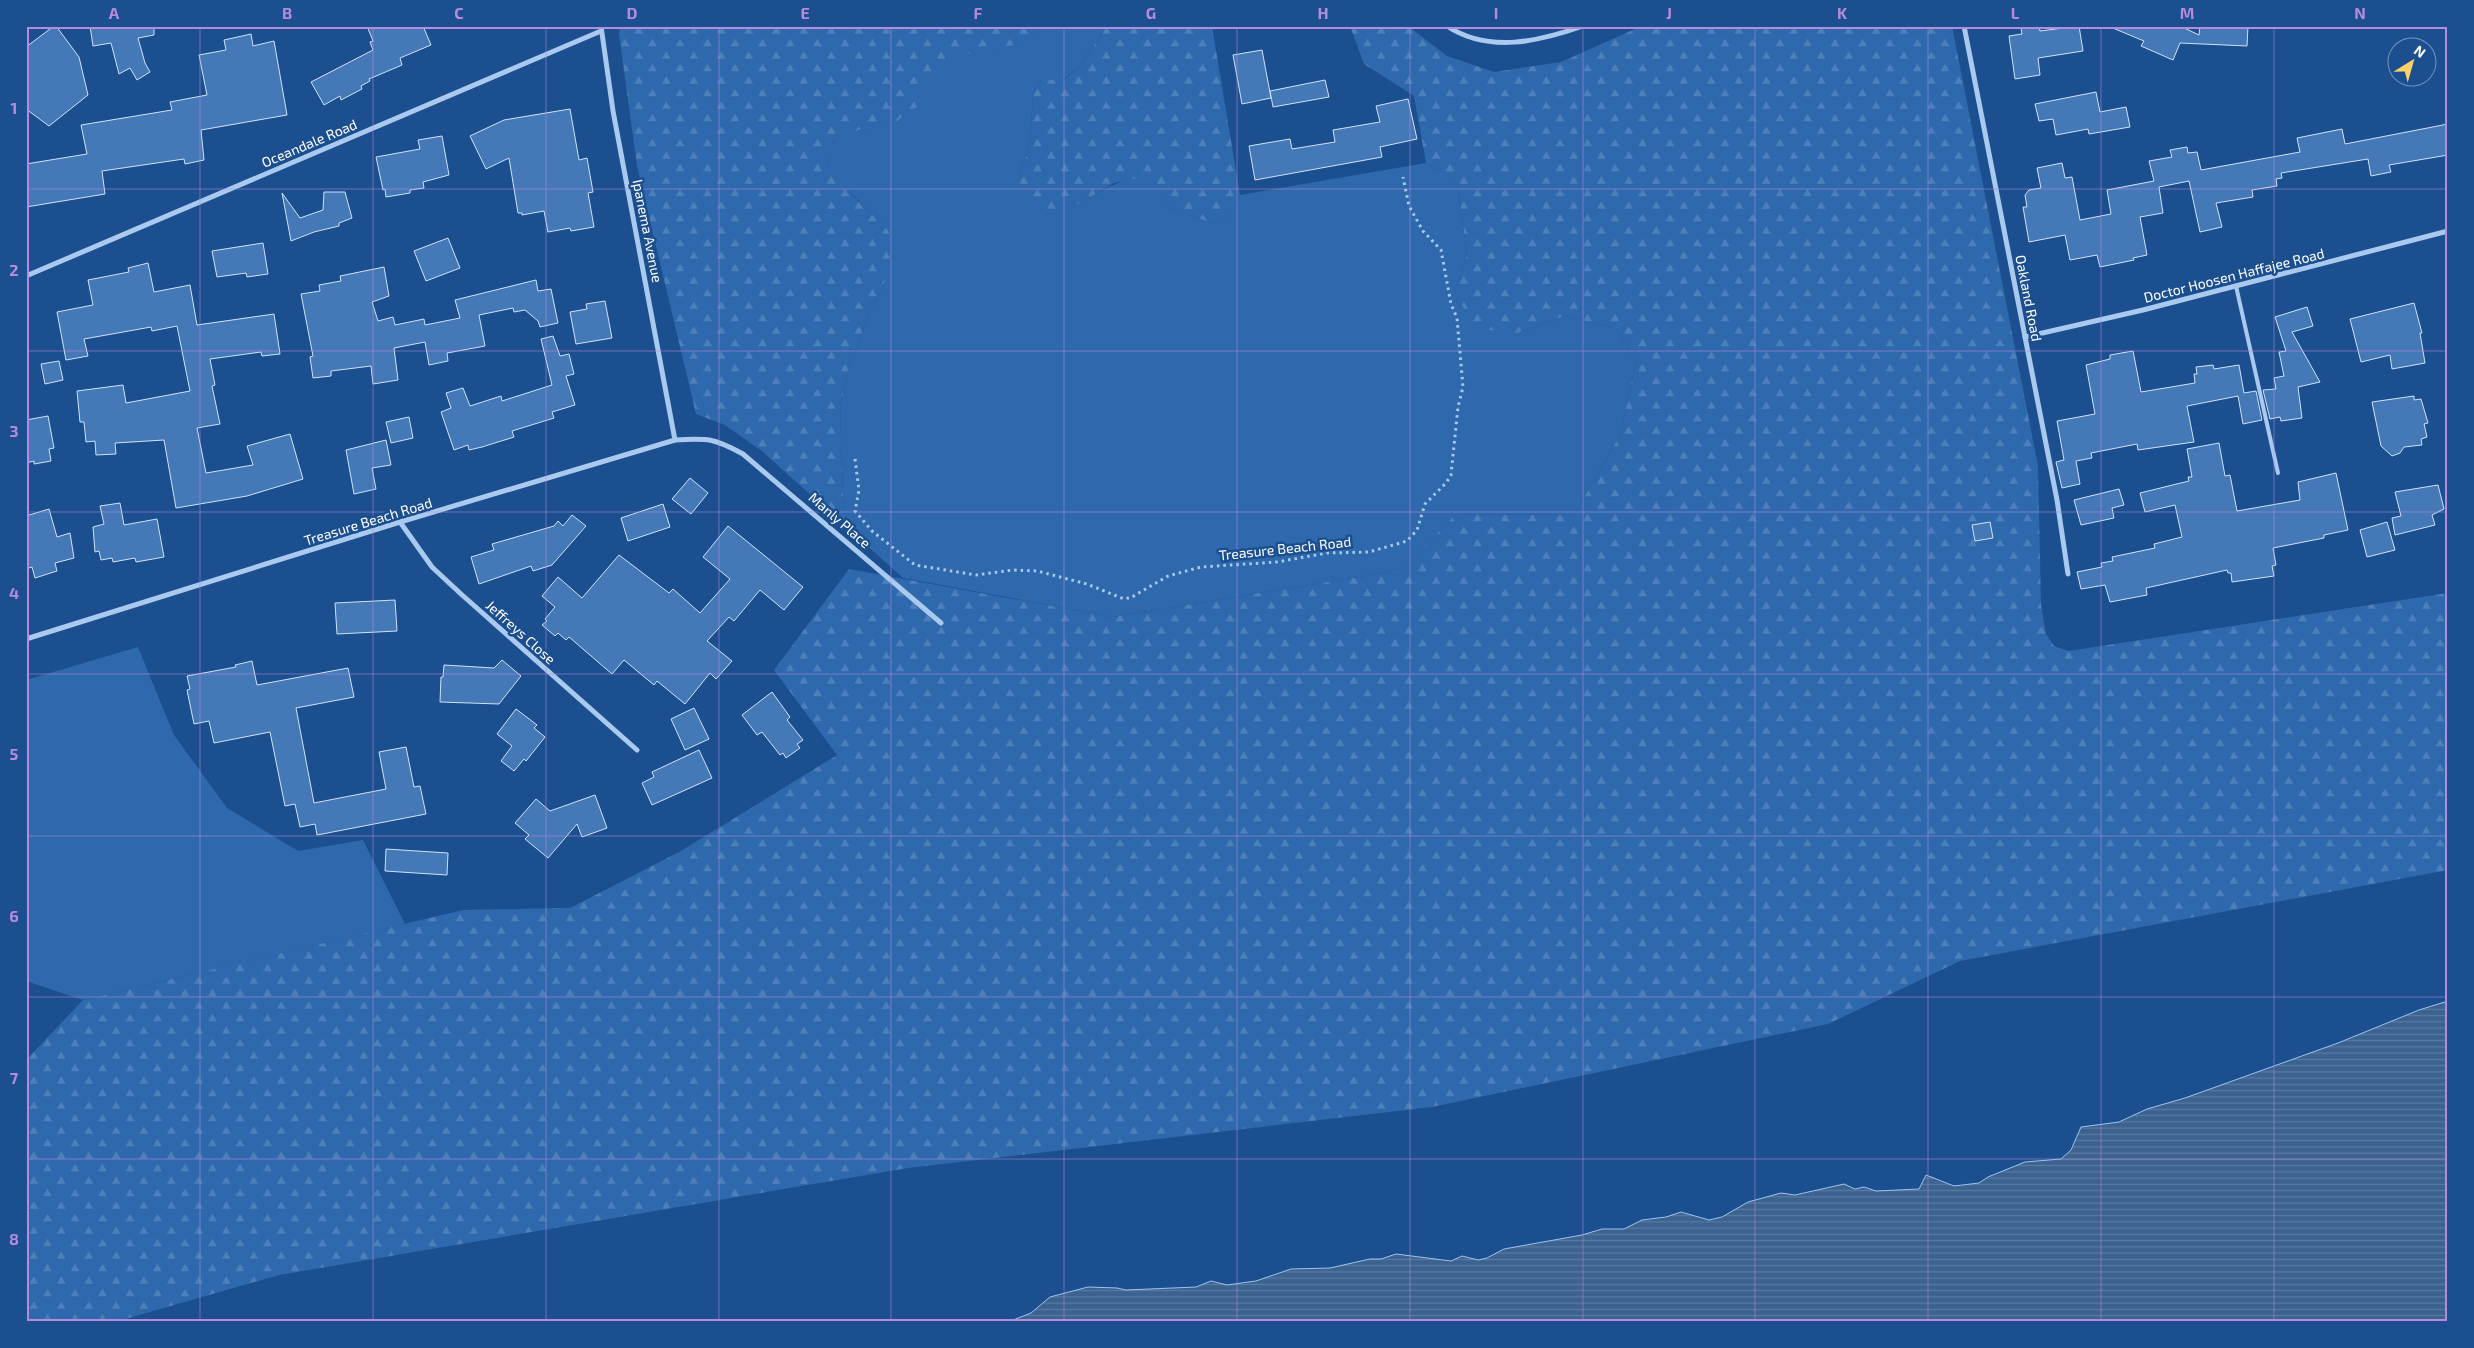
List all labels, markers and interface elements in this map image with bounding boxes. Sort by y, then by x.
text: A [109,3,120,22]
text: B [282,3,292,22]
text: C [454,3,464,22]
text: D [627,3,638,22]
text: E [800,3,810,22]
text: F [974,3,983,22]
text: G [1146,3,1156,22]
text: H [1317,3,1329,22]
text: I [1494,3,1498,22]
text: J [1666,3,1672,22]
text: K [1837,3,1848,22]
text: L [2011,3,2020,22]
text: M [2180,3,2194,22]
text: N [2354,3,2366,22]
north arrow [2386,38,2436,88]
text: N [2411,41,2429,61]
text: 1 [11,98,17,117]
street label: Oceandale Road [259,115,359,171]
street label: Ipanema Avenue [630,178,666,284]
street label: Doctor Hoosen Haffajee Road [2142,244,2326,306]
street label: Oakland Road [2012,253,2046,343]
text: 2 [9,260,19,279]
text: 3 [9,421,19,440]
street label: Manly Place [806,488,874,552]
street label: Treasure Beach Road [302,493,434,549]
street label: Treasure Beach Road [1218,533,1352,563]
text: 4 [9,583,19,602]
street label: Jeffreys Close [483,596,559,668]
text: 5 [10,744,19,763]
text: 6 [9,906,19,925]
text: 7 [10,1068,19,1087]
text: 8 [9,1229,19,1248]

